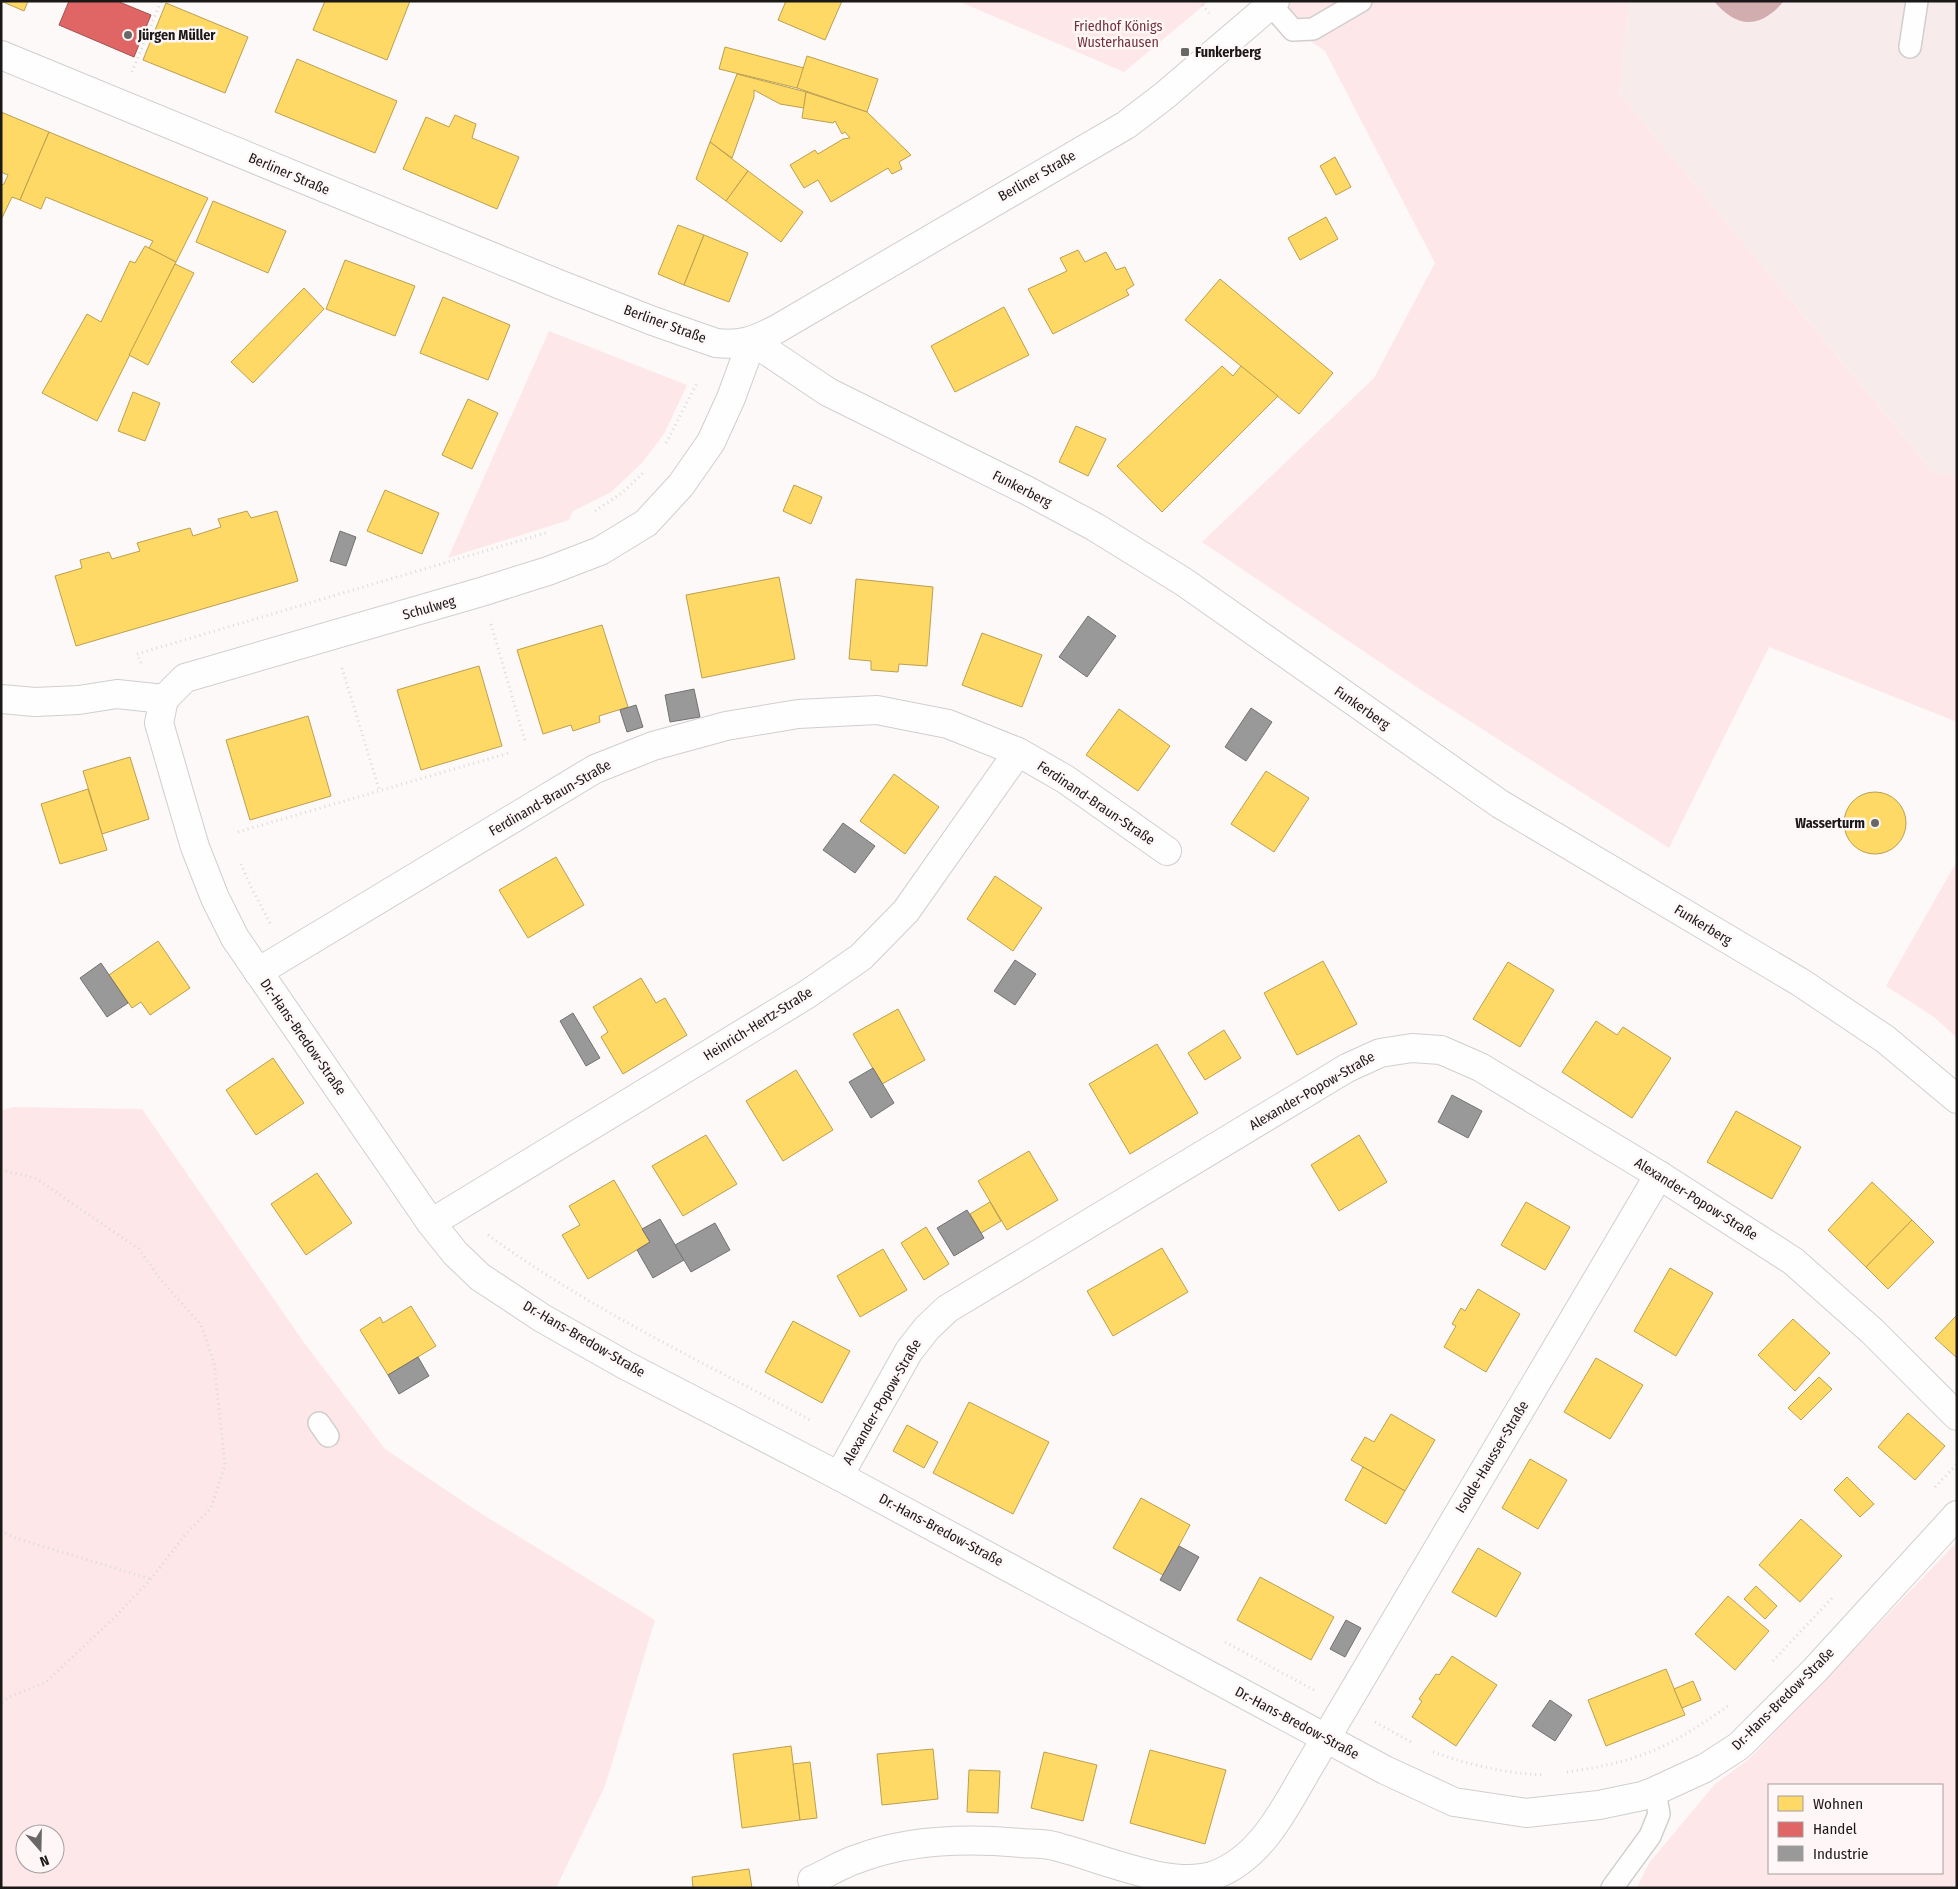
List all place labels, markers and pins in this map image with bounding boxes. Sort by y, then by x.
place label: Jürgen Müller [137,27,216,44]
marker: Jürgen Müller [122,29,134,41]
place label: Funkerberg [1195,44,1261,61]
marker: Funkerberg [1179,46,1191,58]
place label: Wasserturm [1795,815,1865,832]
marker: Wasserturm [1869,817,1881,829]

